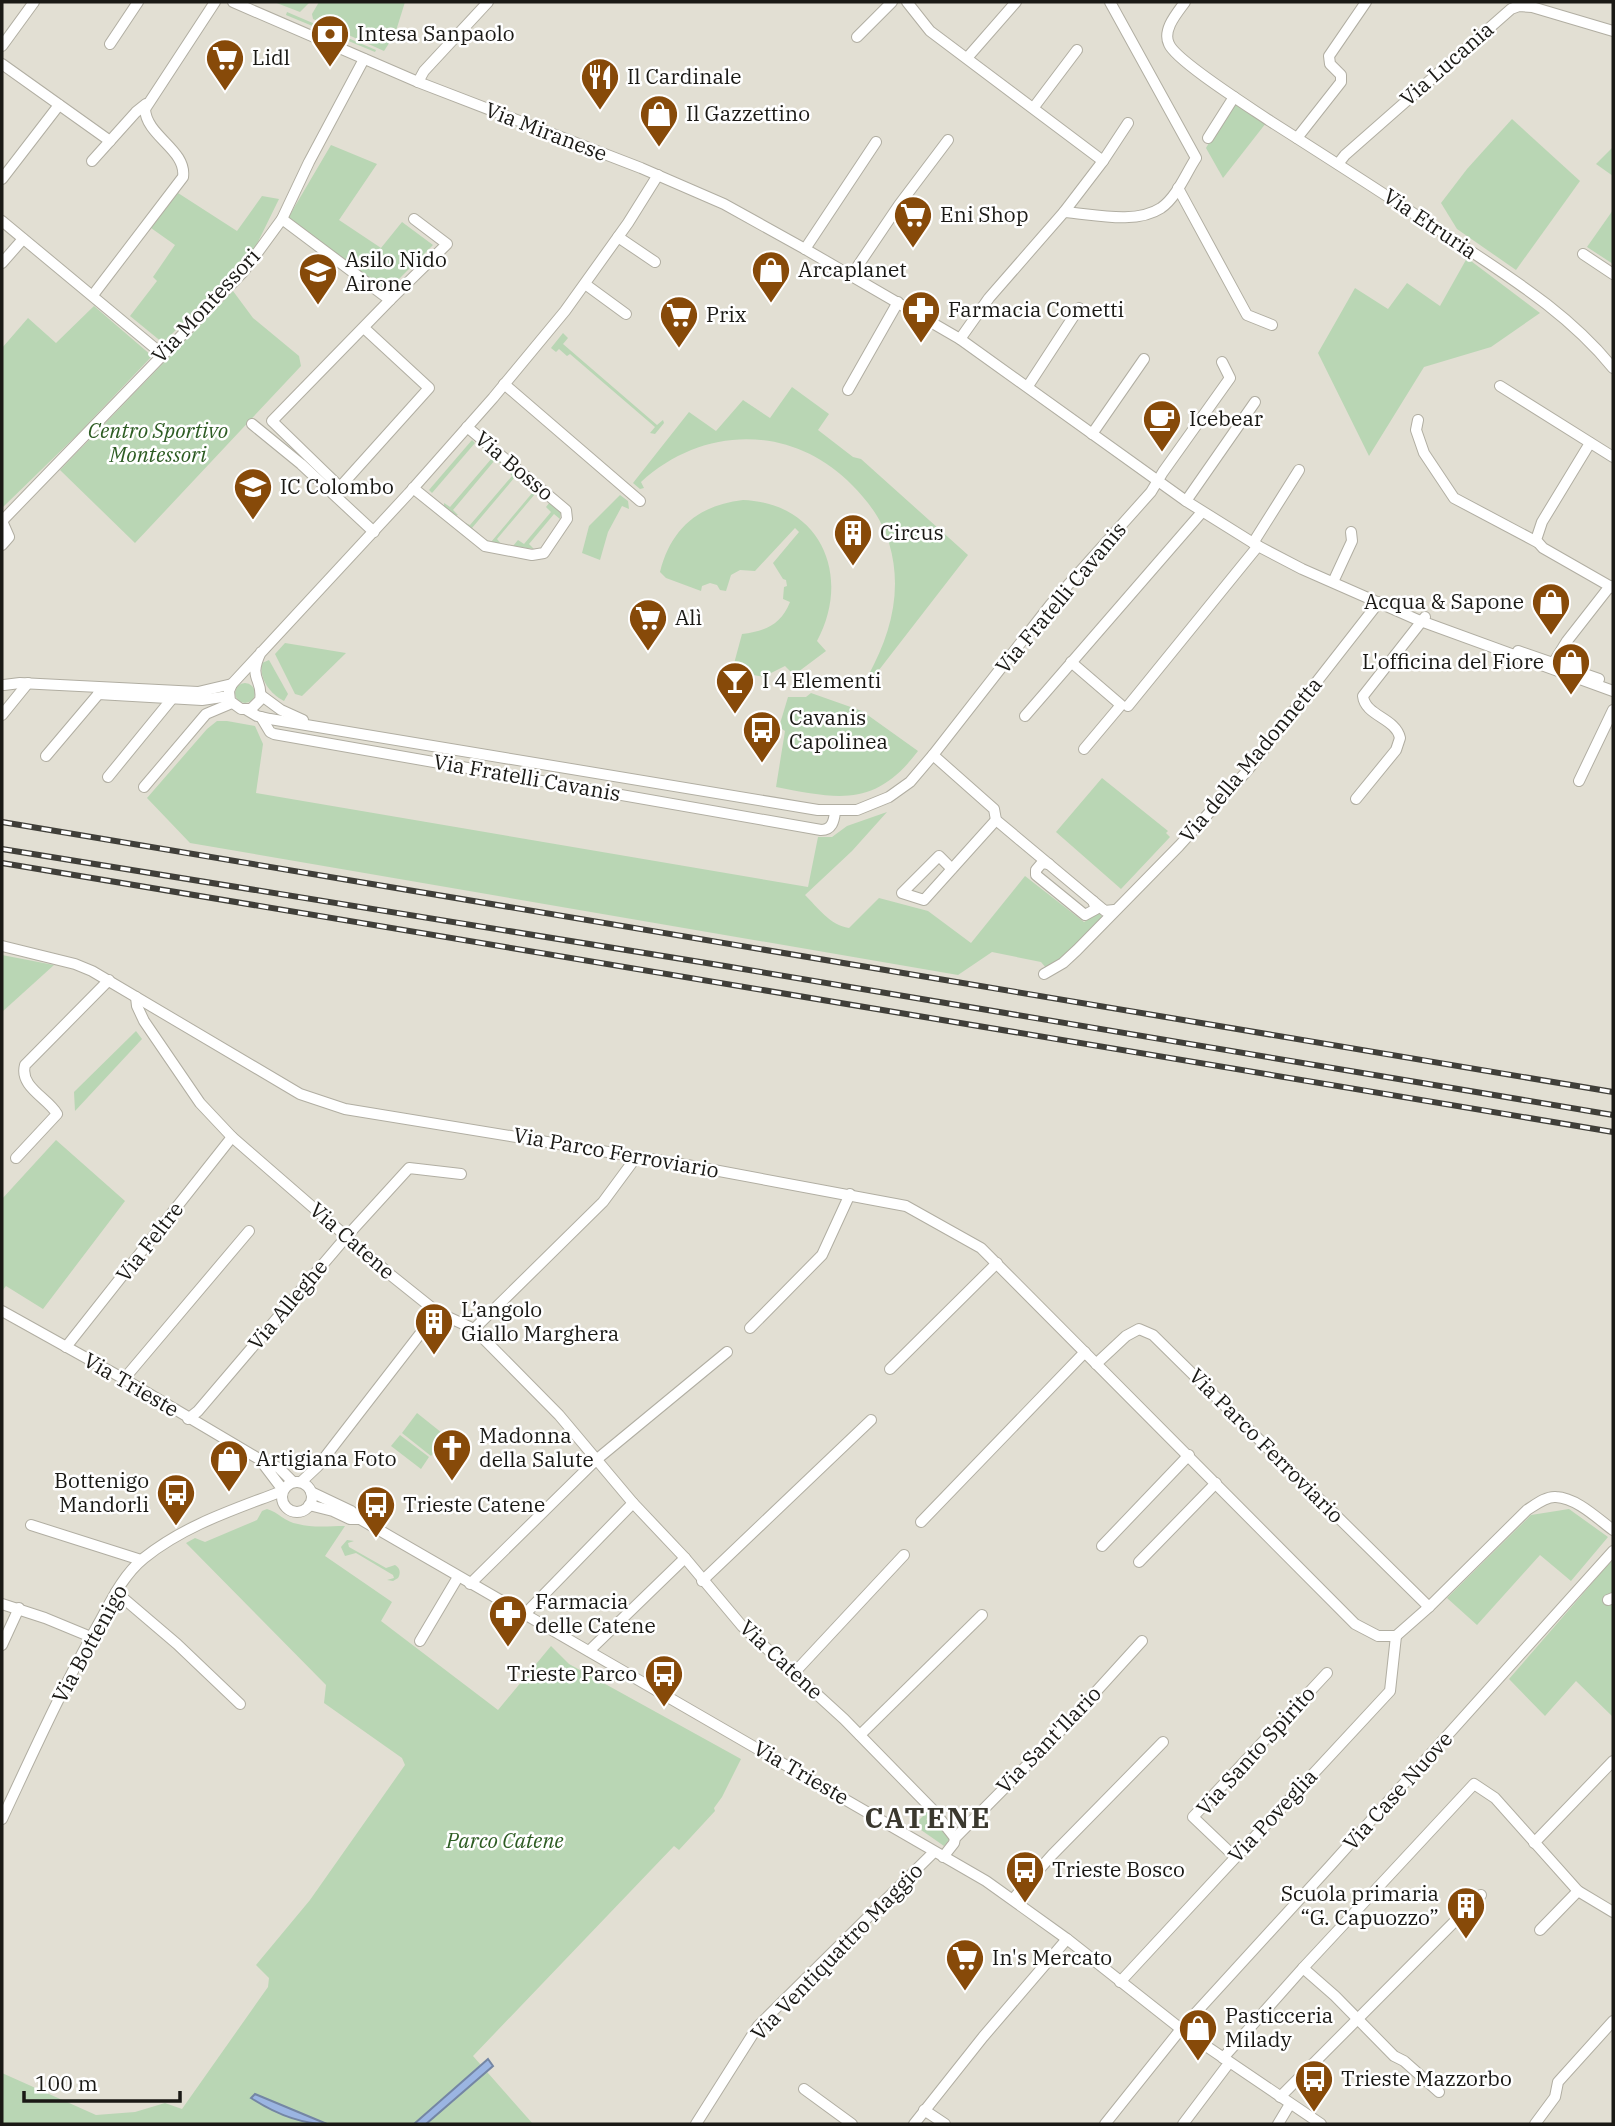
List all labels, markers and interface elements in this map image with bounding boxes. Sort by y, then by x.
bank icon: Intesa Sanpaolo [309,13,351,68]
street label: Via Lucania [1394,15,1499,112]
place label: Intesa Sanpaolo [357,19,515,47]
supermarket icon: Lidl [204,37,246,92]
place label: Lidl [252,43,290,71]
restaurant icon: Il Cardinale [579,56,621,111]
place label: Il Cardinale [627,62,741,90]
shop icon: Il Gazzettino [638,93,680,148]
street label: Via Miranese [481,95,611,167]
place label: Il Gazzettino [686,99,810,127]
street label: Via Etruria [1378,182,1483,265]
supermarket icon: Eni Shop [892,194,934,249]
place label: Eni Shop [940,200,1029,228]
street label: Via Montessori [145,242,266,369]
place label: Asilo Nido Airone [345,245,447,297]
shop icon: Arcaplanet [750,249,792,304]
school or university icon: Asilo Nido Airone [297,251,339,306]
place label: Arcaplanet [798,255,907,283]
pharmacy icon: Farmacia Cometti [900,289,942,344]
supermarket icon: Prix [658,294,700,349]
place label: Farmacia Cometti [948,295,1124,323]
place label: Prix [706,300,747,328]
cafe icon: Icebear [1141,398,1183,453]
place label: Icebear [1189,404,1264,432]
park label: Centro Sportivo Montessori [88,416,228,468]
street label: Via Bosso [469,424,560,506]
school or university icon: IC Colombo [232,466,274,521]
place label: IC Colombo [280,472,394,500]
building icon: Circus [832,512,874,567]
street label: Via Fratelli Cavanis [989,516,1132,679]
place label: Circus [880,518,944,546]
shop icon: Acqua & Sapone [1530,581,1572,636]
place label: Acqua & Sapone [1364,587,1524,615]
supermarket icon: Alì [627,597,669,652]
place label: Alì [675,603,702,631]
shop icon: L'officina del Fiore [1550,641,1592,696]
place label: L'officina del Fiore [1362,647,1544,675]
bar icon: I 4 Elementi [714,660,756,715]
place label: I 4 Elementi [762,666,881,694]
street label: Via della Madonnetta [1173,671,1328,848]
place label: Cavanis Capolinea [789,703,888,755]
bus stop icon: Cavanis Capolinea [741,709,783,764]
street label: Via Fratelli Cavanis [431,747,623,807]
street label: Via Parco Ferroviario [511,1120,721,1184]
street label: Via Catene [304,1195,401,1285]
street label: Via Feltre [109,1196,189,1287]
street label: Via Alleghe [241,1253,333,1356]
place label: L’angolo Giallo Marghera [461,1295,619,1347]
building icon: L’angolo Giallo Marghera [413,1301,455,1356]
street label: Via Trieste [79,1346,184,1423]
street label: Via Parco Ferroviario [1183,1362,1350,1529]
place label: Madonna della Salute [479,1421,594,1473]
church icon: Madonna della Salute [431,1427,473,1482]
shop icon: Artigiana Foto [208,1438,250,1493]
place label: Artigiana Foto [256,1444,397,1472]
place label: Bottenigo Mandorli [54,1466,149,1518]
bus stop icon: Bottenigo Mandorli [155,1472,197,1527]
bus stop icon: Trieste Catene [355,1484,397,1539]
place label: Trieste Catene [403,1490,545,1518]
street label: Via Bottenigo [45,1579,133,1708]
place label: Farmacia delle Catene [535,1587,656,1639]
pharmacy icon: Farmacia delle Catene [487,1593,529,1648]
street label: Via Catene [734,1613,829,1705]
bus stop icon: Trieste Parco [643,1653,685,1708]
place label: Trieste Parco [507,1659,637,1687]
street label: Via Sant'Ilario [990,1679,1107,1799]
street label: Via Santo Spirito [1190,1680,1321,1821]
street label: Via Case Nuove [1336,1725,1458,1856]
street label: Via Trieste [749,1734,854,1811]
street label: Via Poveglia [1221,1762,1323,1868]
district label: CATENE [865,1799,991,1836]
park label: Parco Catene [445,1826,564,1854]
bus stop icon: Trieste Bosco [1004,1849,1046,1904]
place label: Trieste Bosco [1052,1855,1185,1883]
street label: Via Ventiquattro Maggio [744,1857,928,2046]
place label: Scuola primaria “G. Capuozzo” [1281,1879,1439,1931]
building icon: Scuola primaria “G. Capuozzo” [1445,1885,1487,1940]
supermarket icon: In's Mercato [944,1937,986,1992]
place label: In's Mercato [992,1943,1112,1971]
place label: Pasticceria Milady [1225,2001,1333,2053]
shop icon: Pasticceria Milady [1177,2007,1219,2062]
bus stop icon: Trieste Mazzorbo [1293,2058,1335,2113]
scale bar [24,2060,180,2104]
place label: Trieste Mazzorbo [1341,2064,1512,2092]
text: 100 m [35,2069,98,2097]

